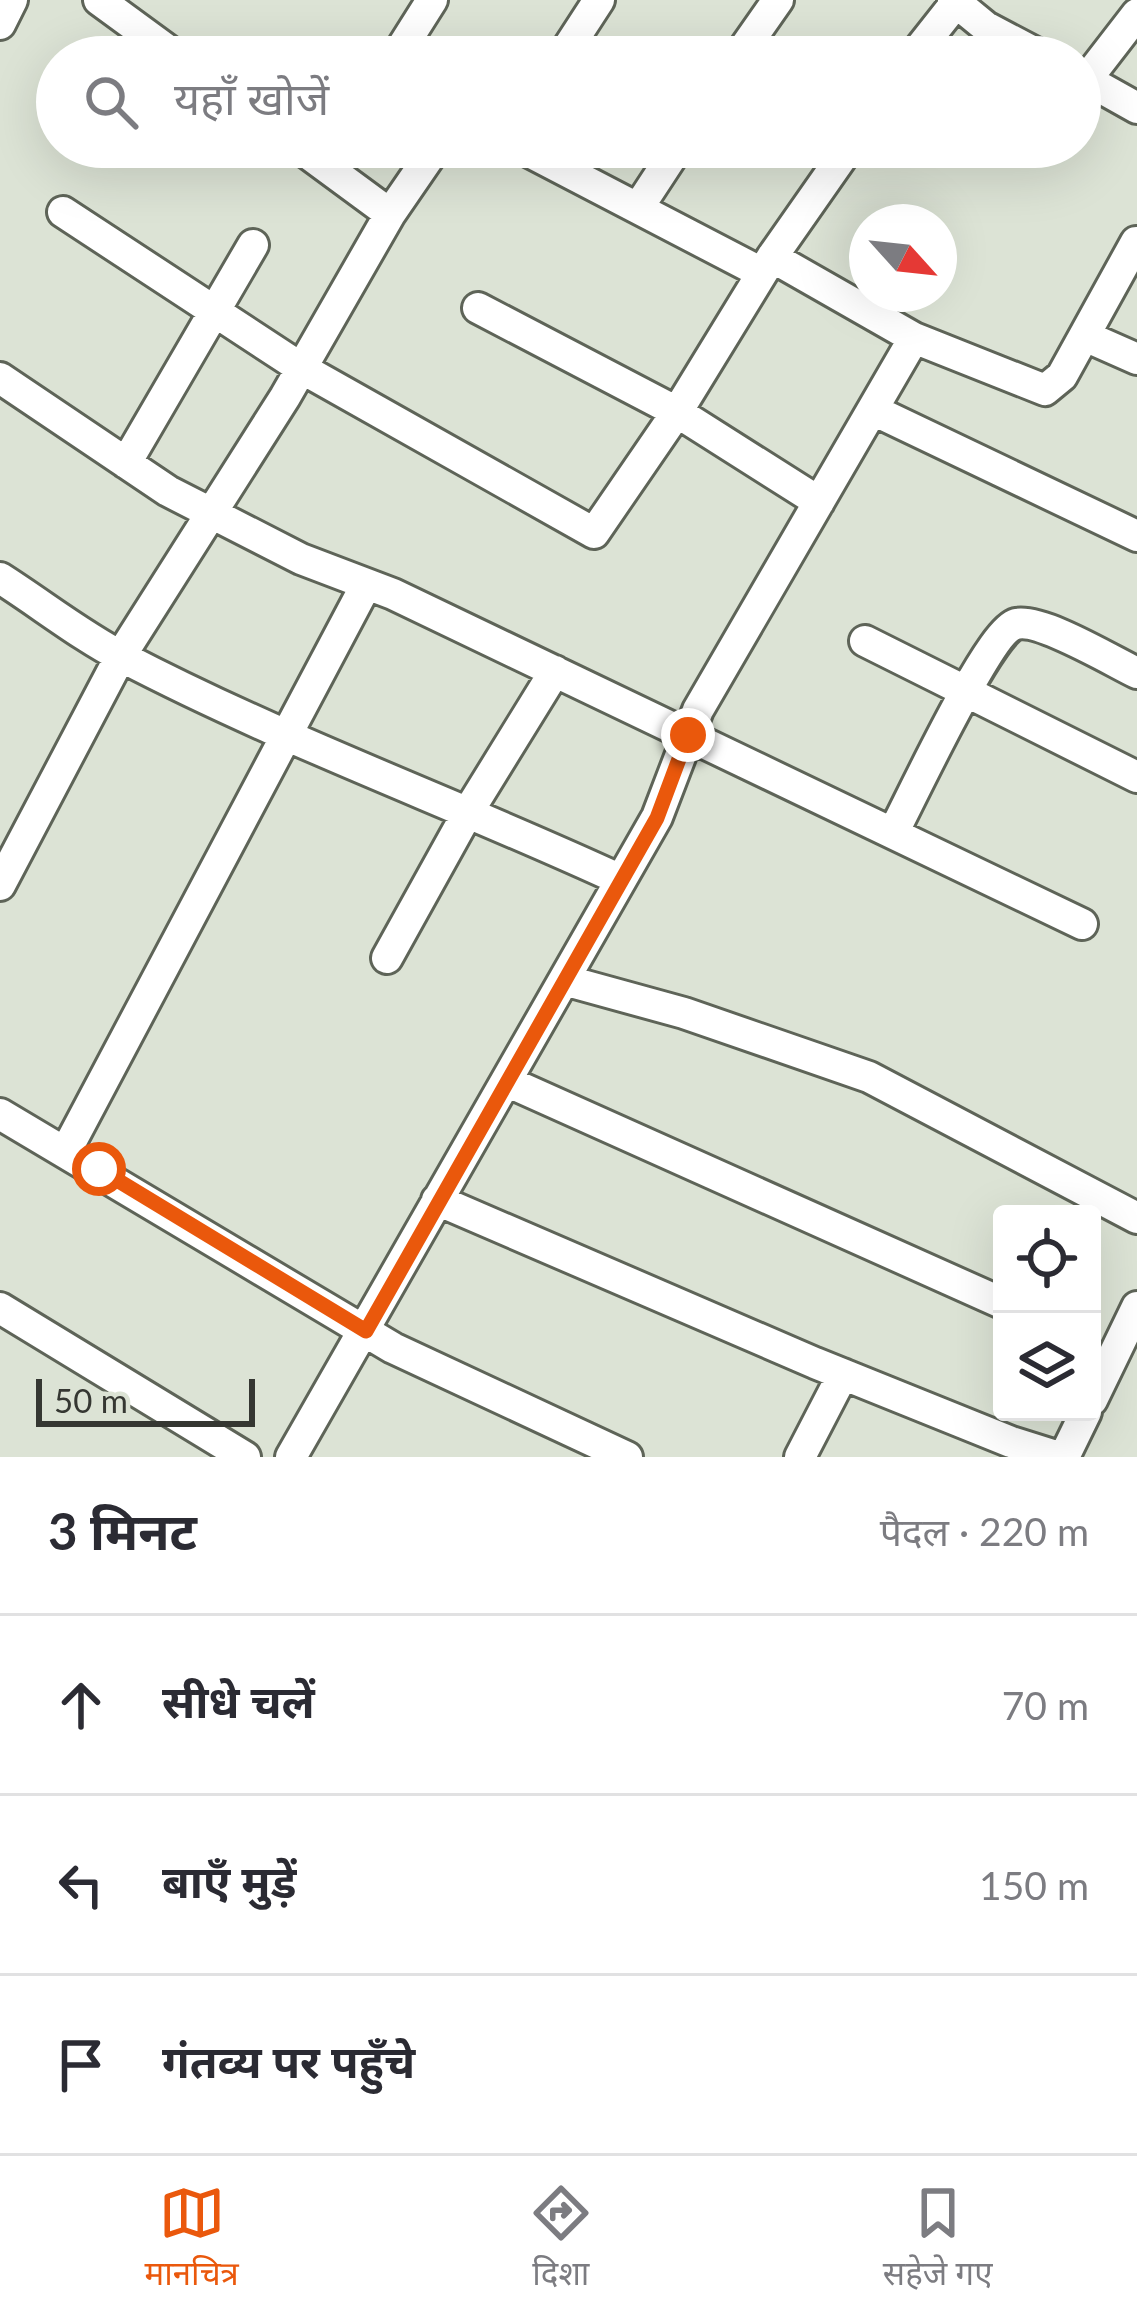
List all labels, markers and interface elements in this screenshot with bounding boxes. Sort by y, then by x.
search box [36,36,1101,168]
icon: search [78,69,144,135]
text: यहाँ खोजें [174,71,329,125]
north arrow [849,204,957,312]
route end [661,708,715,762]
route start [72,1142,126,1196]
map controls [993,1205,1101,1421]
button: locate [993,1205,1101,1313]
button: layers [993,1313,1101,1421]
scale bar [36,1373,255,1426]
text: 50 m [54,1380,128,1420]
text: 3 मिनट [48,1500,197,1561]
text: पैदल · 220 m [880,1508,1089,1554]
icon: ahead [48,1672,114,1738]
text: सीधे चलें [162,1674,315,1728]
text: 70 m [1002,1682,1089,1728]
icon: left [48,1852,114,1918]
text: बाएँ मुड़ें [162,1854,296,1908]
text: 150 m [979,1862,1089,1908]
icon: arrive [48,2032,114,2098]
text: गंतव्य पर पहुँचे [162,2034,415,2088]
tab: मानचित्र [145,2180,239,2298]
tab: दिशा [528,2180,594,2298]
tab: सहेजे गए [883,2180,992,2298]

